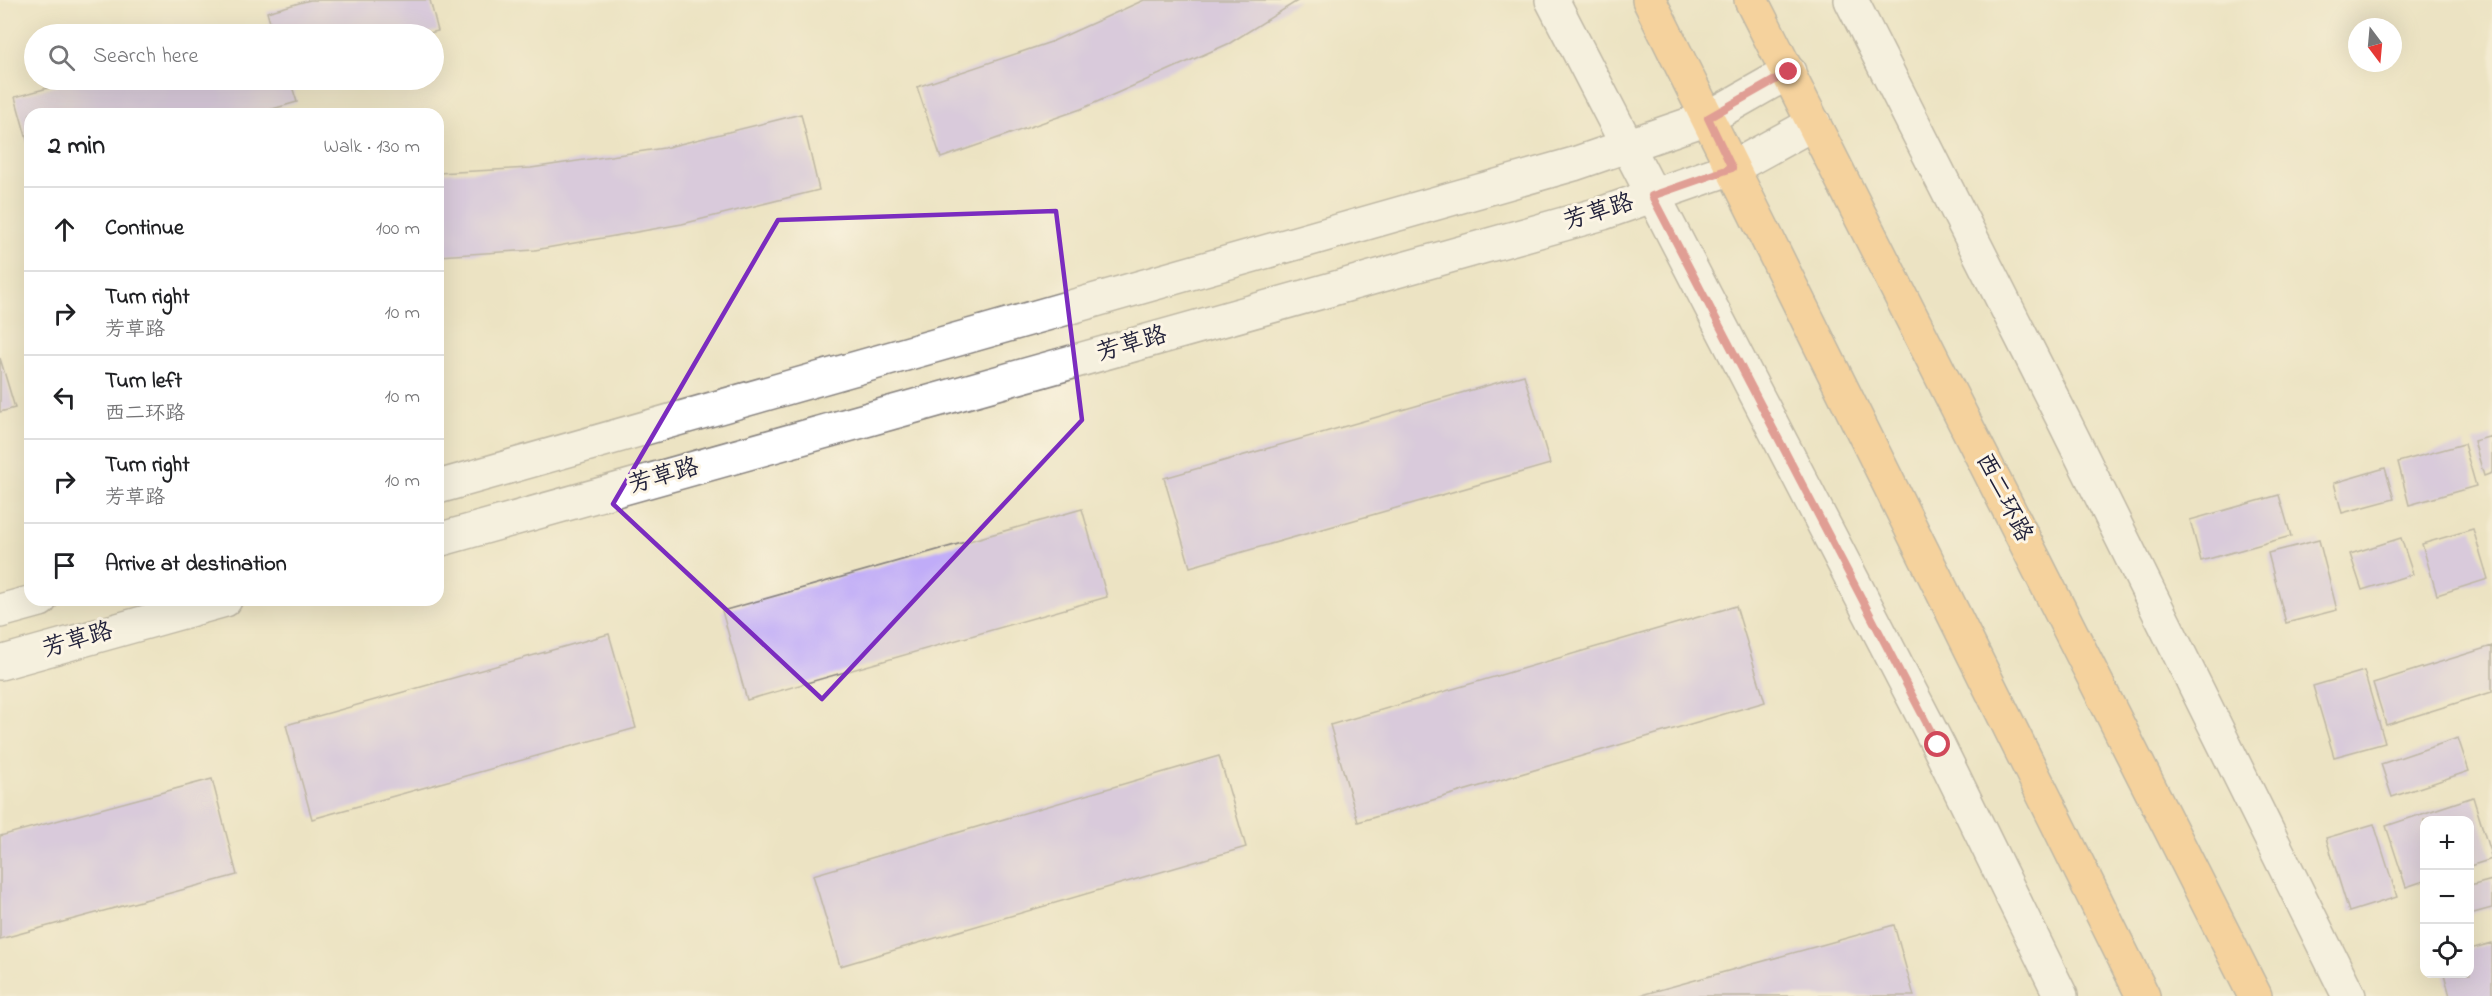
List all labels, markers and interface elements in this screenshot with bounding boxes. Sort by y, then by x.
north arrow [2348,18,2402,72]
search box [24,24,444,90]
icon: search [45,41,78,74]
text: Search here [93,41,198,73]
route end [1775,58,1801,84]
text: 2 min [48,128,105,166]
text: Walk · 130 m [324,133,420,162]
street label: 芳草路 [1559,186,1639,240]
icon: ahead [48,213,81,246]
text: Continue [105,213,184,245]
text: 100 m [376,215,420,244]
text: Turn right [105,282,190,314]
icon: right [48,297,81,330]
text: 10 m [384,299,420,328]
text: 芳草路 [105,316,165,345]
street label: 芳草路 [1093,318,1171,372]
text: Turn left [105,366,182,398]
icon: left [48,381,81,414]
text: 10 m [384,383,420,412]
text: 西二环路 [105,400,185,429]
street label: 西二环路 [1966,447,2040,549]
text: Turn right [105,450,190,482]
street label: 芳草路 [625,450,703,504]
icon: right [48,465,81,498]
text: 10 m [384,467,420,496]
text: 芳草路 [105,484,165,513]
icon: arrive [48,549,81,582]
text: Arrive at destination [105,549,287,581]
street label: 芳草路 [39,614,117,668]
route start [1924,731,1950,757]
map controls [2420,816,2474,978]
button: + [2420,816,2474,870]
button: − [2420,870,2474,924]
button: locate [2420,924,2474,978]

